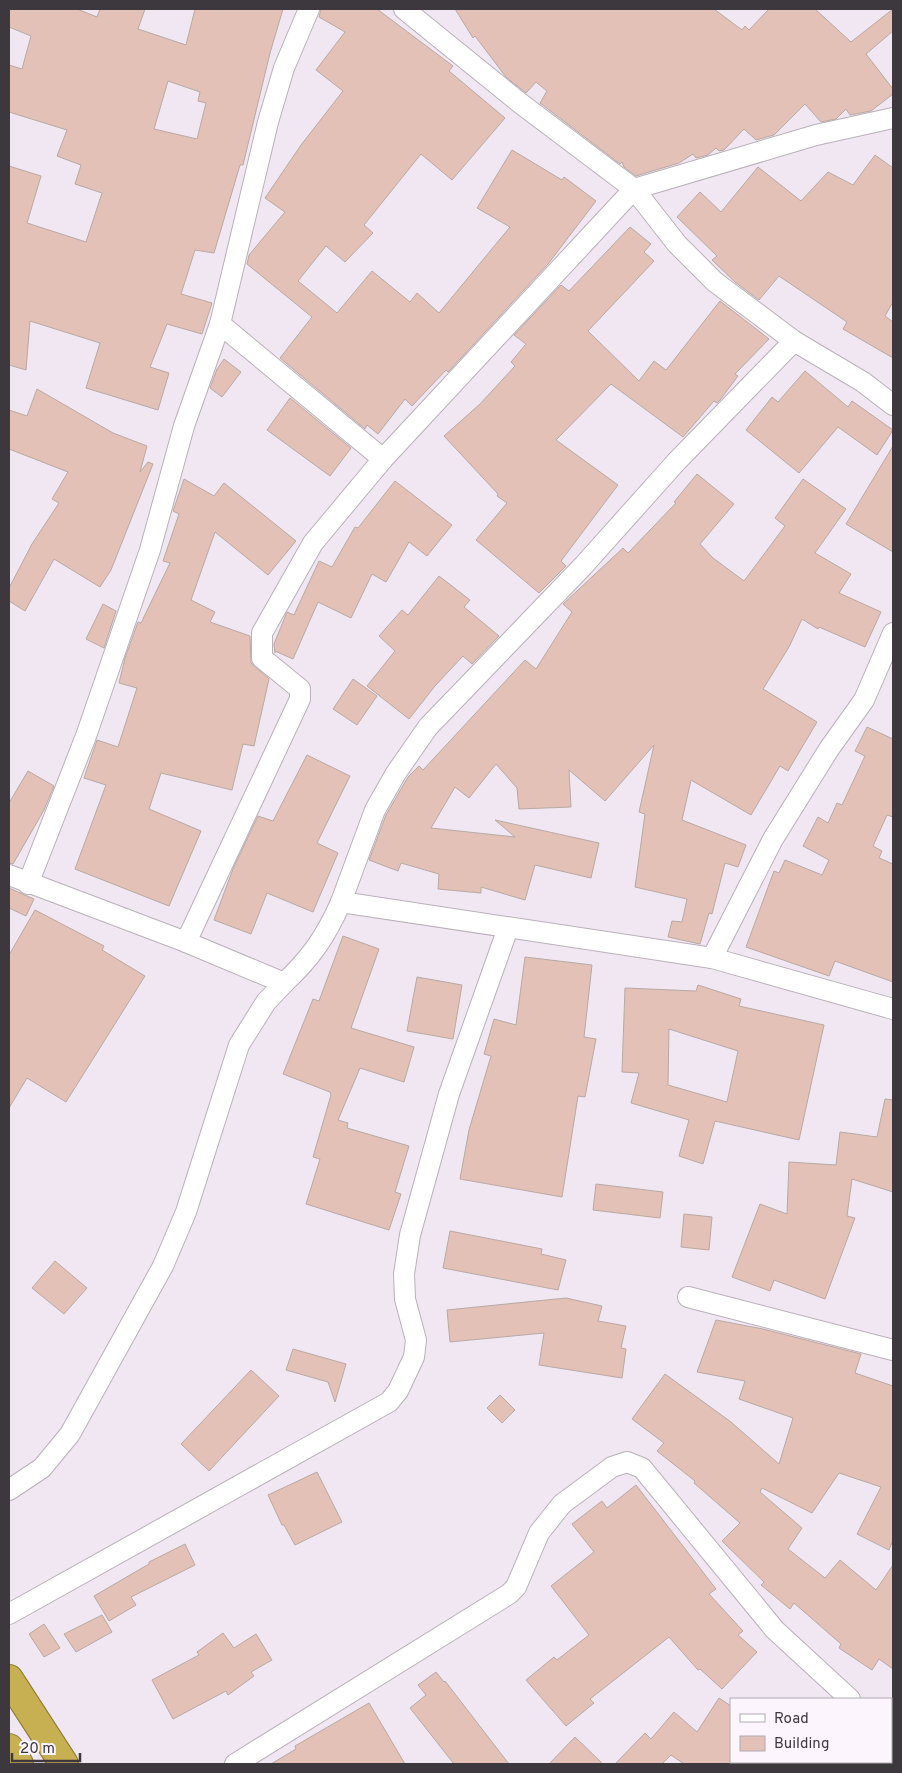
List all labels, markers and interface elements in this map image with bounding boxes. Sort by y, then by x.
legend [730,1698,892,1763]
text: Road [774,1710,809,1729]
scale bar [12,1730,80,1762]
text: Building [774,1735,829,1754]
text: 20 m [20,1740,55,1759]

